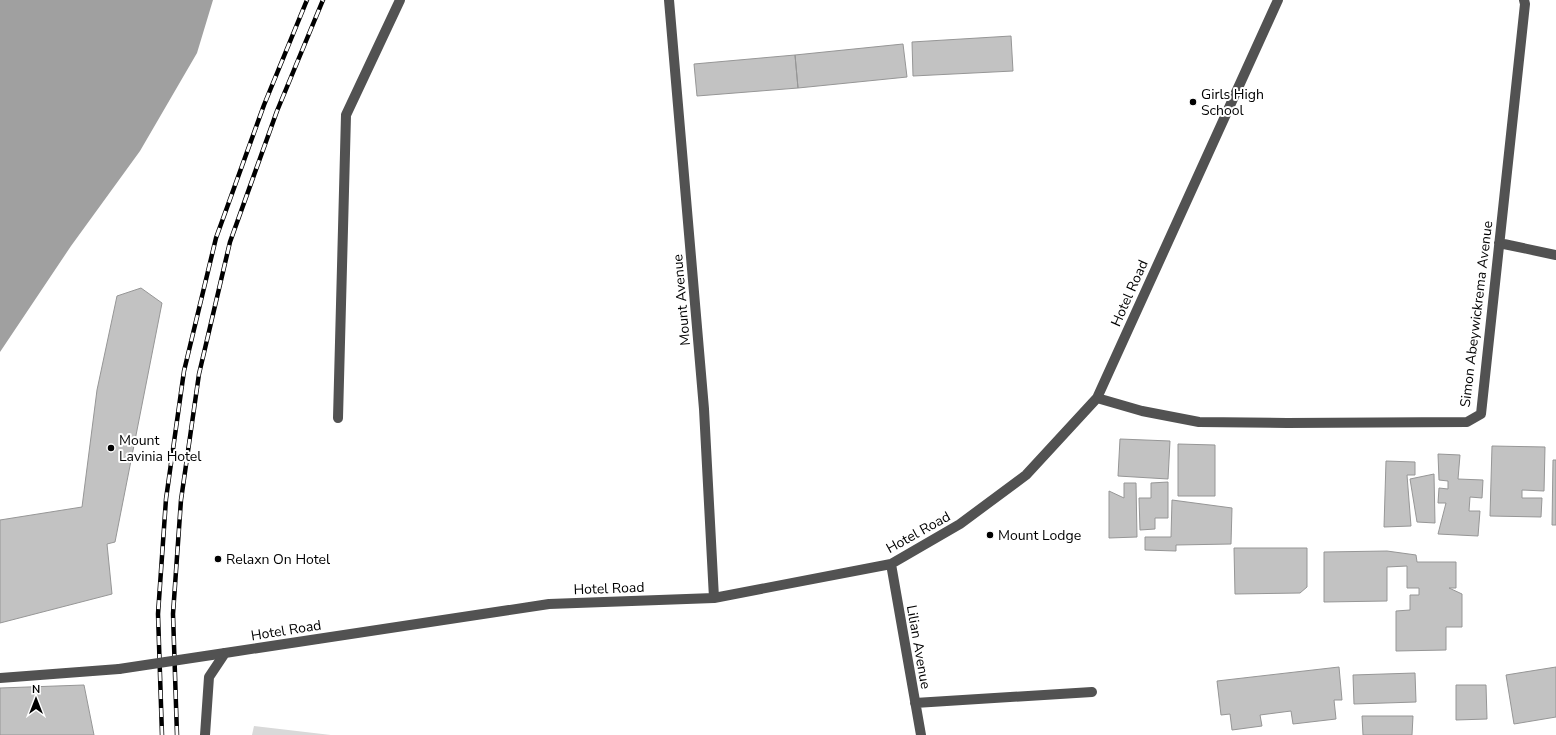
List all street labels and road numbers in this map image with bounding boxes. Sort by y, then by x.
street label: Simon Abeywickrema Avenue [1456,220,1497,408]
street label: Mount Avenue [668,253,695,346]
street label: Hotel Road [1106,257,1153,329]
street label: Hotel Road [883,507,954,558]
street label: Hotel Road [573,578,645,599]
street label: Lilian Avenue [902,604,935,691]
street label: Hotel Road [250,616,323,645]

